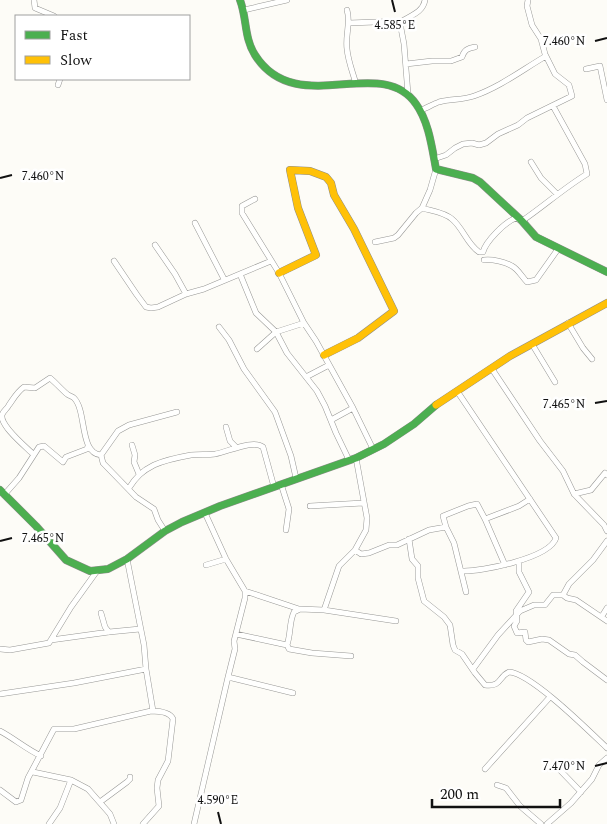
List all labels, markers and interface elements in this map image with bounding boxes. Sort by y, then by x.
legend [15,15,190,80]
text: 4.585°E [375,16,415,35]
text: Fast [60,24,88,47]
text: 7.460°N [543,32,585,51]
text: Slow [60,49,92,72]
text: 7.460°N [22,167,64,186]
text: 7.465°N [543,395,585,414]
text: 7.465°N [22,529,64,548]
text: 7.470°N [543,757,585,776]
scale bar [432,776,560,808]
text: 200 m [440,783,479,806]
text: 4.590°E [198,791,238,810]

